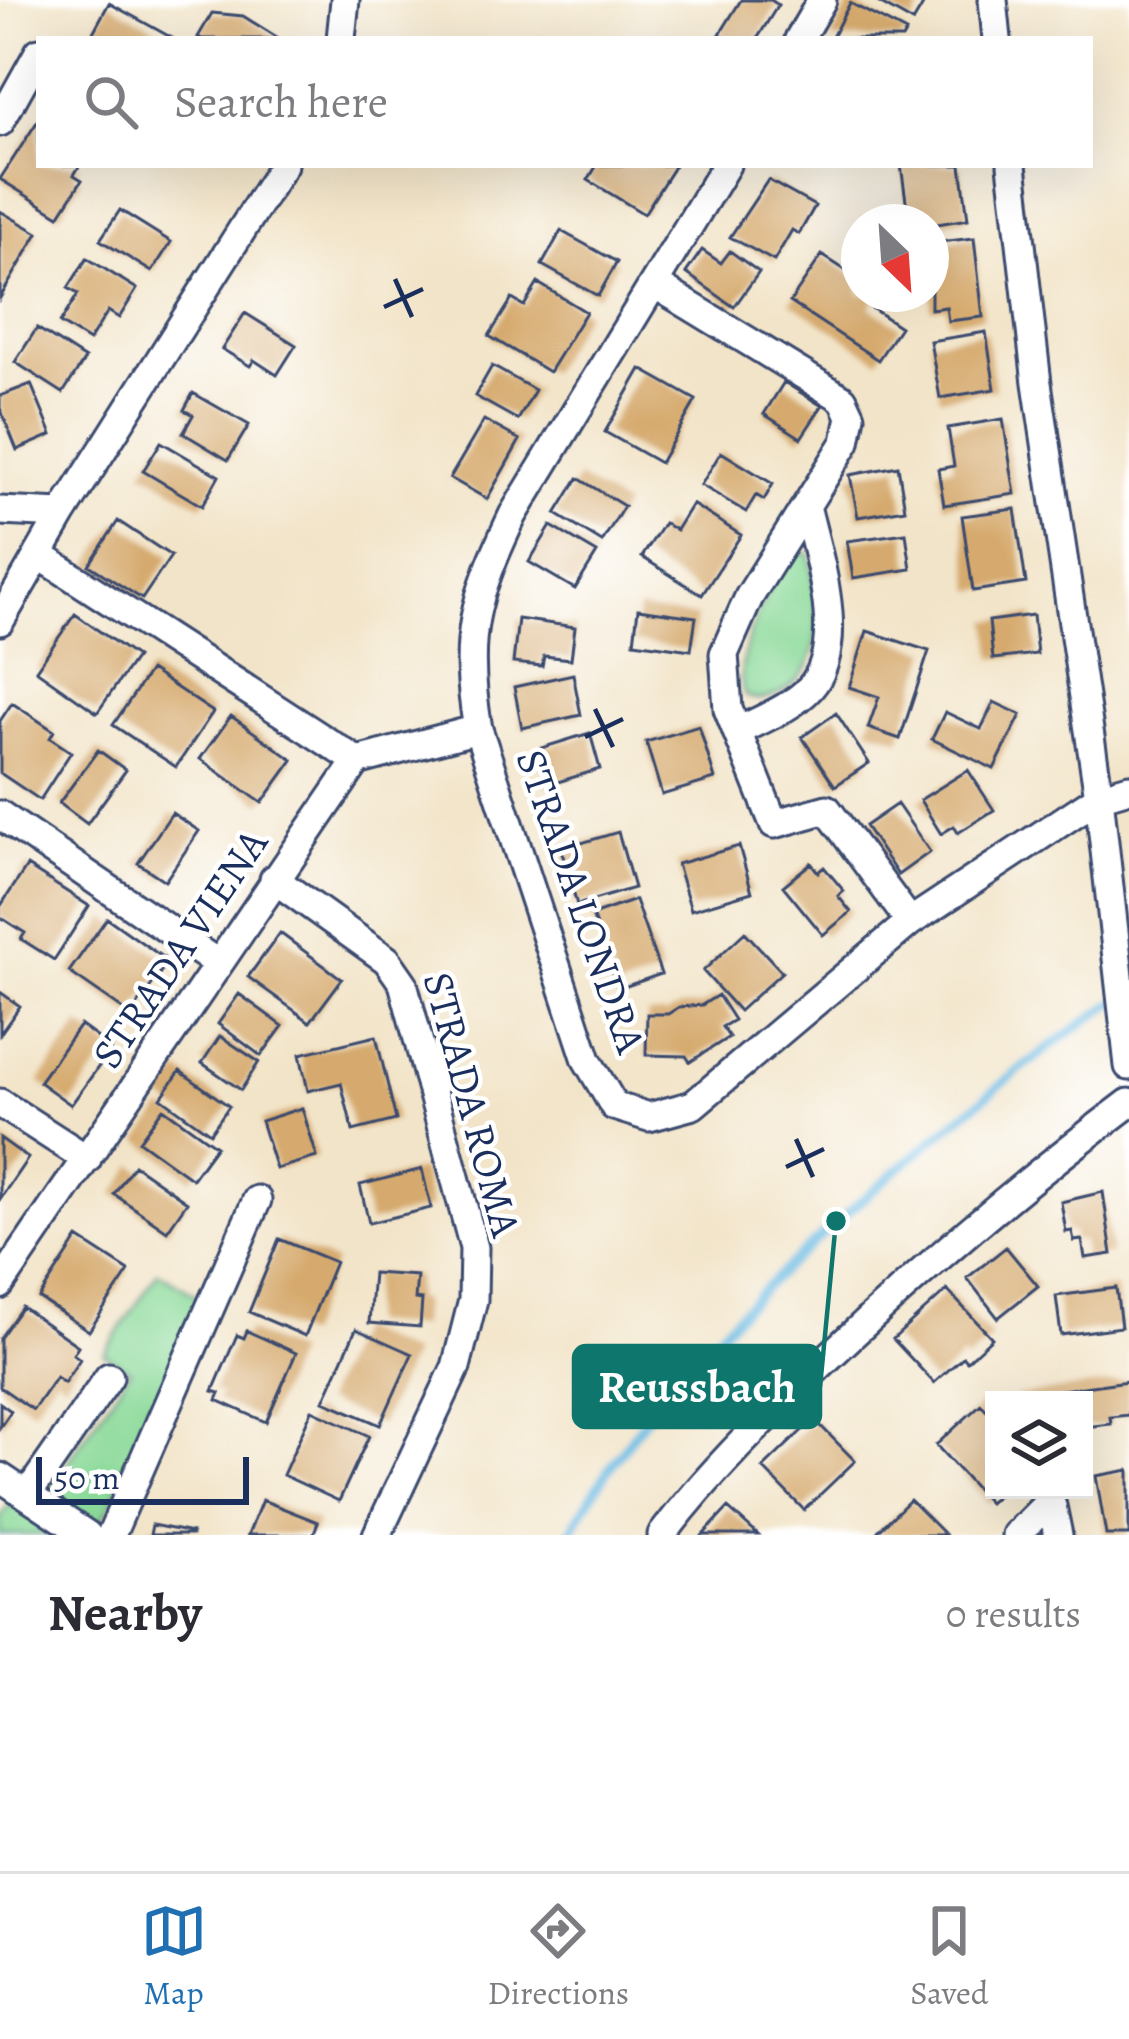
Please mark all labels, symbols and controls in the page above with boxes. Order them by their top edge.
search box [36,36,1093,168]
icon: search [78,69,144,135]
text: Search here [174,71,388,133]
north arrow [841,204,949,312]
street label: STRADA LONDRA [503,742,660,1061]
street label: STRADA VIENA [78,817,281,1079]
street label: STRADA ROMA [410,966,535,1243]
callout: Reussbach [574,1346,820,1427]
text: Reussbach [598,1356,796,1418]
map controls [985,1391,1093,1499]
button: layers [985,1391,1093,1499]
scale bar [36,1451,249,1504]
text: 50 m [54,1455,120,1500]
text: Nearby [48,1578,202,1648]
text: 0 results [946,1587,1081,1640]
tab: Map [141,1898,207,2015]
tab: Directions [488,1898,629,2015]
tab: Saved [910,1898,988,2015]

